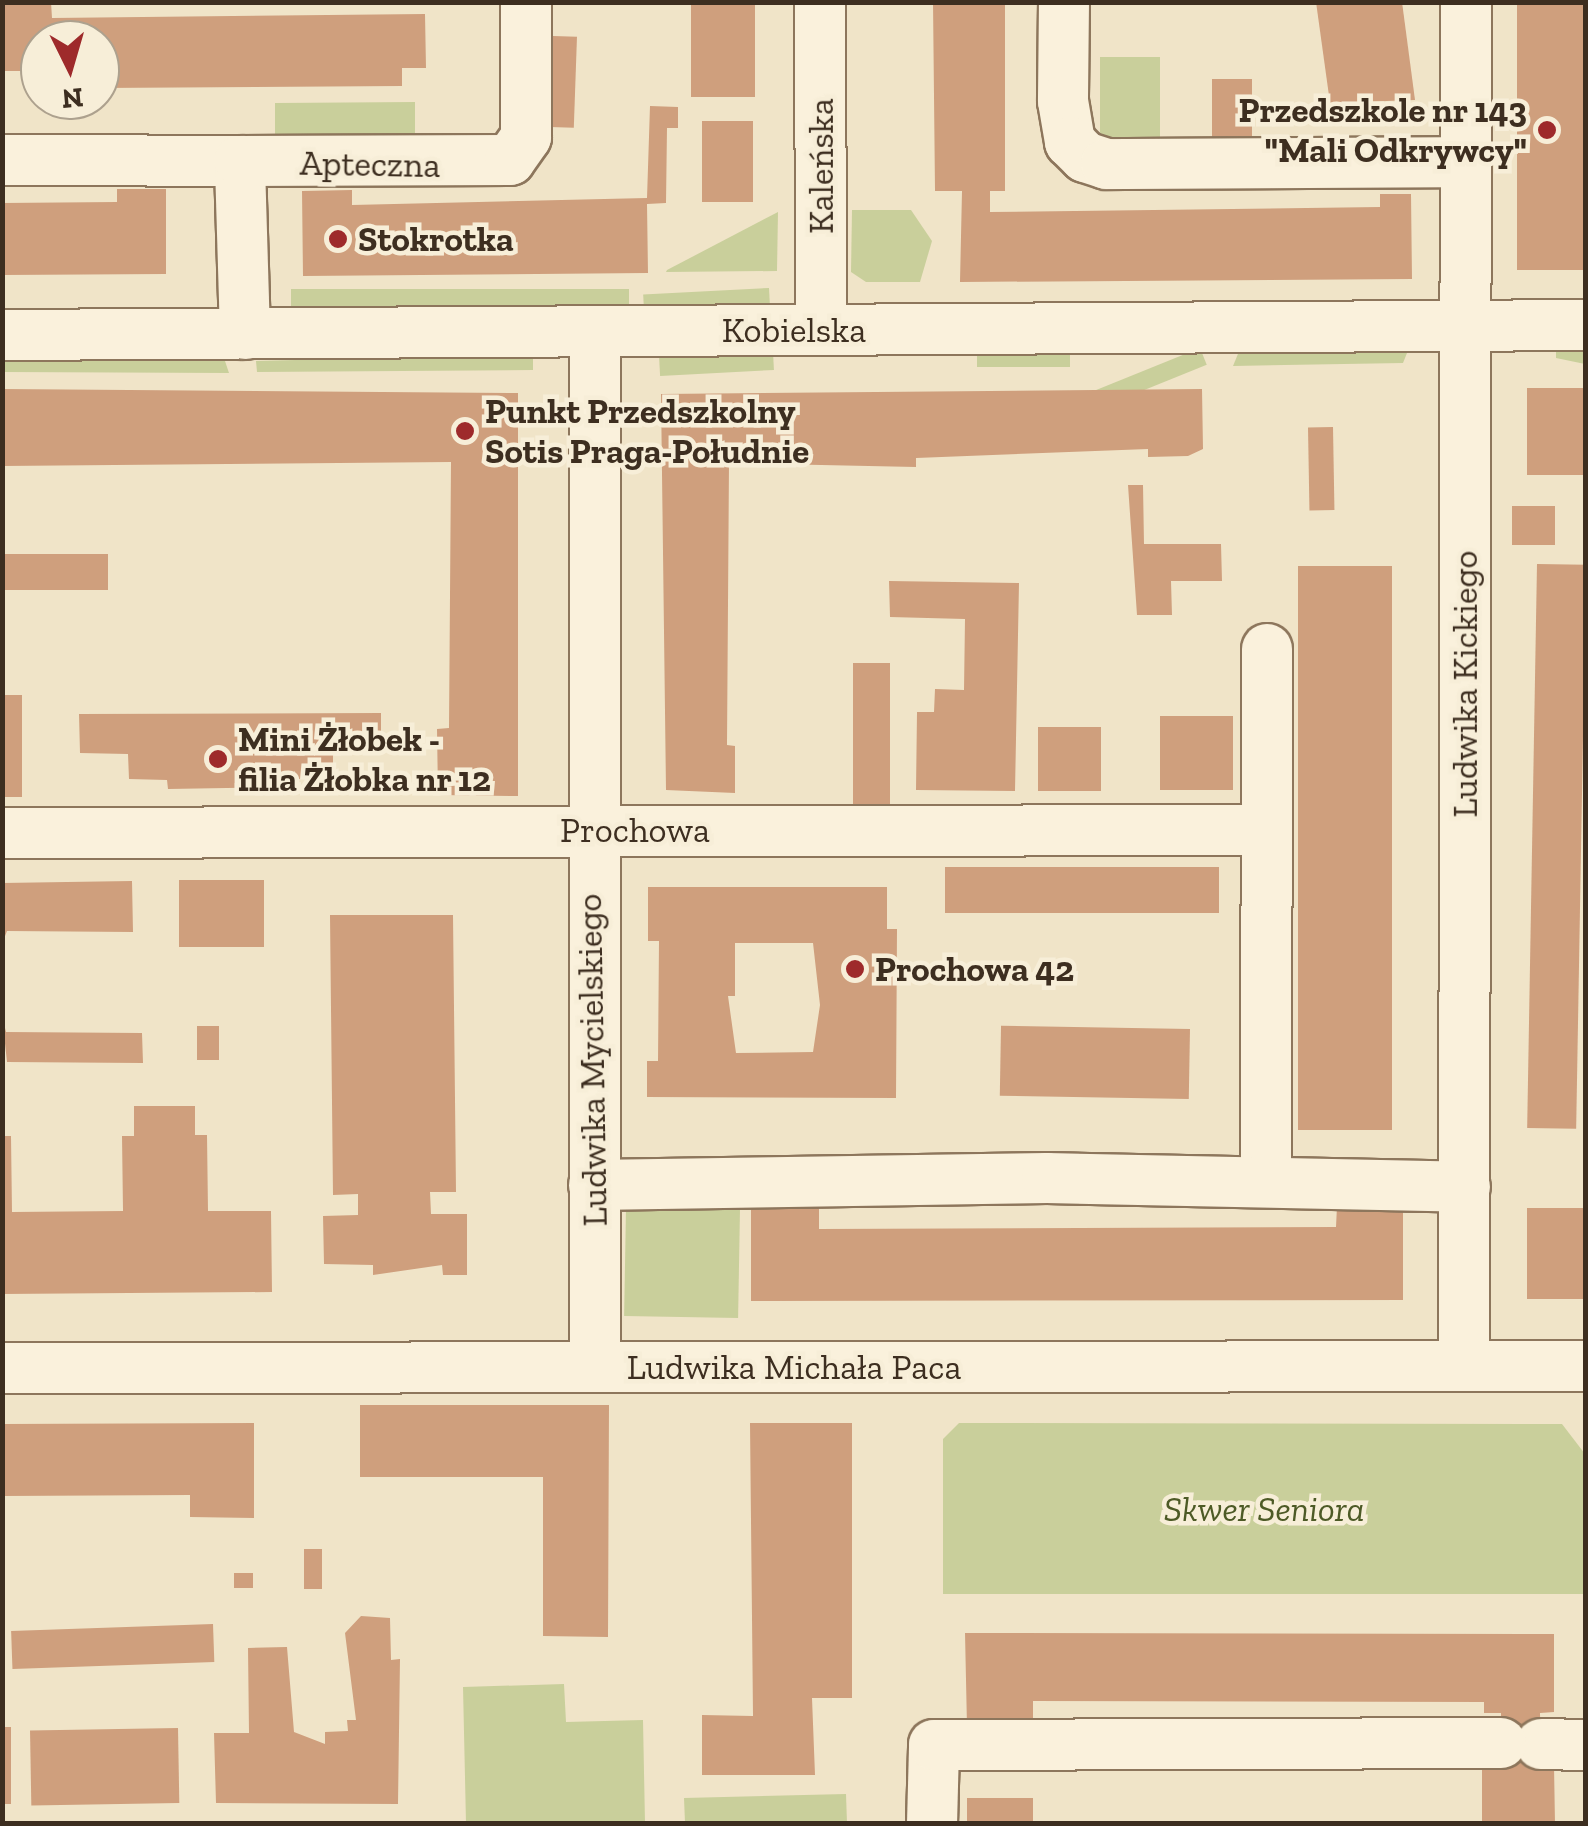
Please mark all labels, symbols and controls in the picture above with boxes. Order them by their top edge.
north arrow [20,20,120,120]
text: N [60,81,85,116]
place label: Przedszkole nr 143 "Mali Odkrywcy" [1238,89,1527,171]
street label: Kaleńska [800,98,842,234]
marker: Przedszkole nr 143 "Mali Odkrywcy" [1536,119,1558,141]
street label: Apteczna [299,142,441,186]
place label: Stokrotka [358,218,514,260]
marker: Stokrotka [327,228,349,250]
street label: Kobielska [722,309,866,351]
place label: Punkt Przedszkolny Sotis Praga-Południe [485,390,809,472]
marker: Punkt Przedszkolny Sotis Praga-Południe [454,420,476,442]
street label: Ludwika Kickiego [1444,550,1486,818]
place label: Mini Żłobek - filia Żłobka nr 12 [238,718,491,800]
marker: Mini Żłobek - filia Żłobka nr 12 [207,748,229,770]
street label: Prochowa [560,809,710,851]
street label: Ludwika Mycielskiego [568,893,616,1227]
place label: Prochowa 42 [875,948,1074,990]
marker: Prochowa 42 [844,958,866,980]
street label: Ludwika Michała Paca [627,1346,961,1388]
park label: Skwer Seniora [1163,1488,1365,1530]

